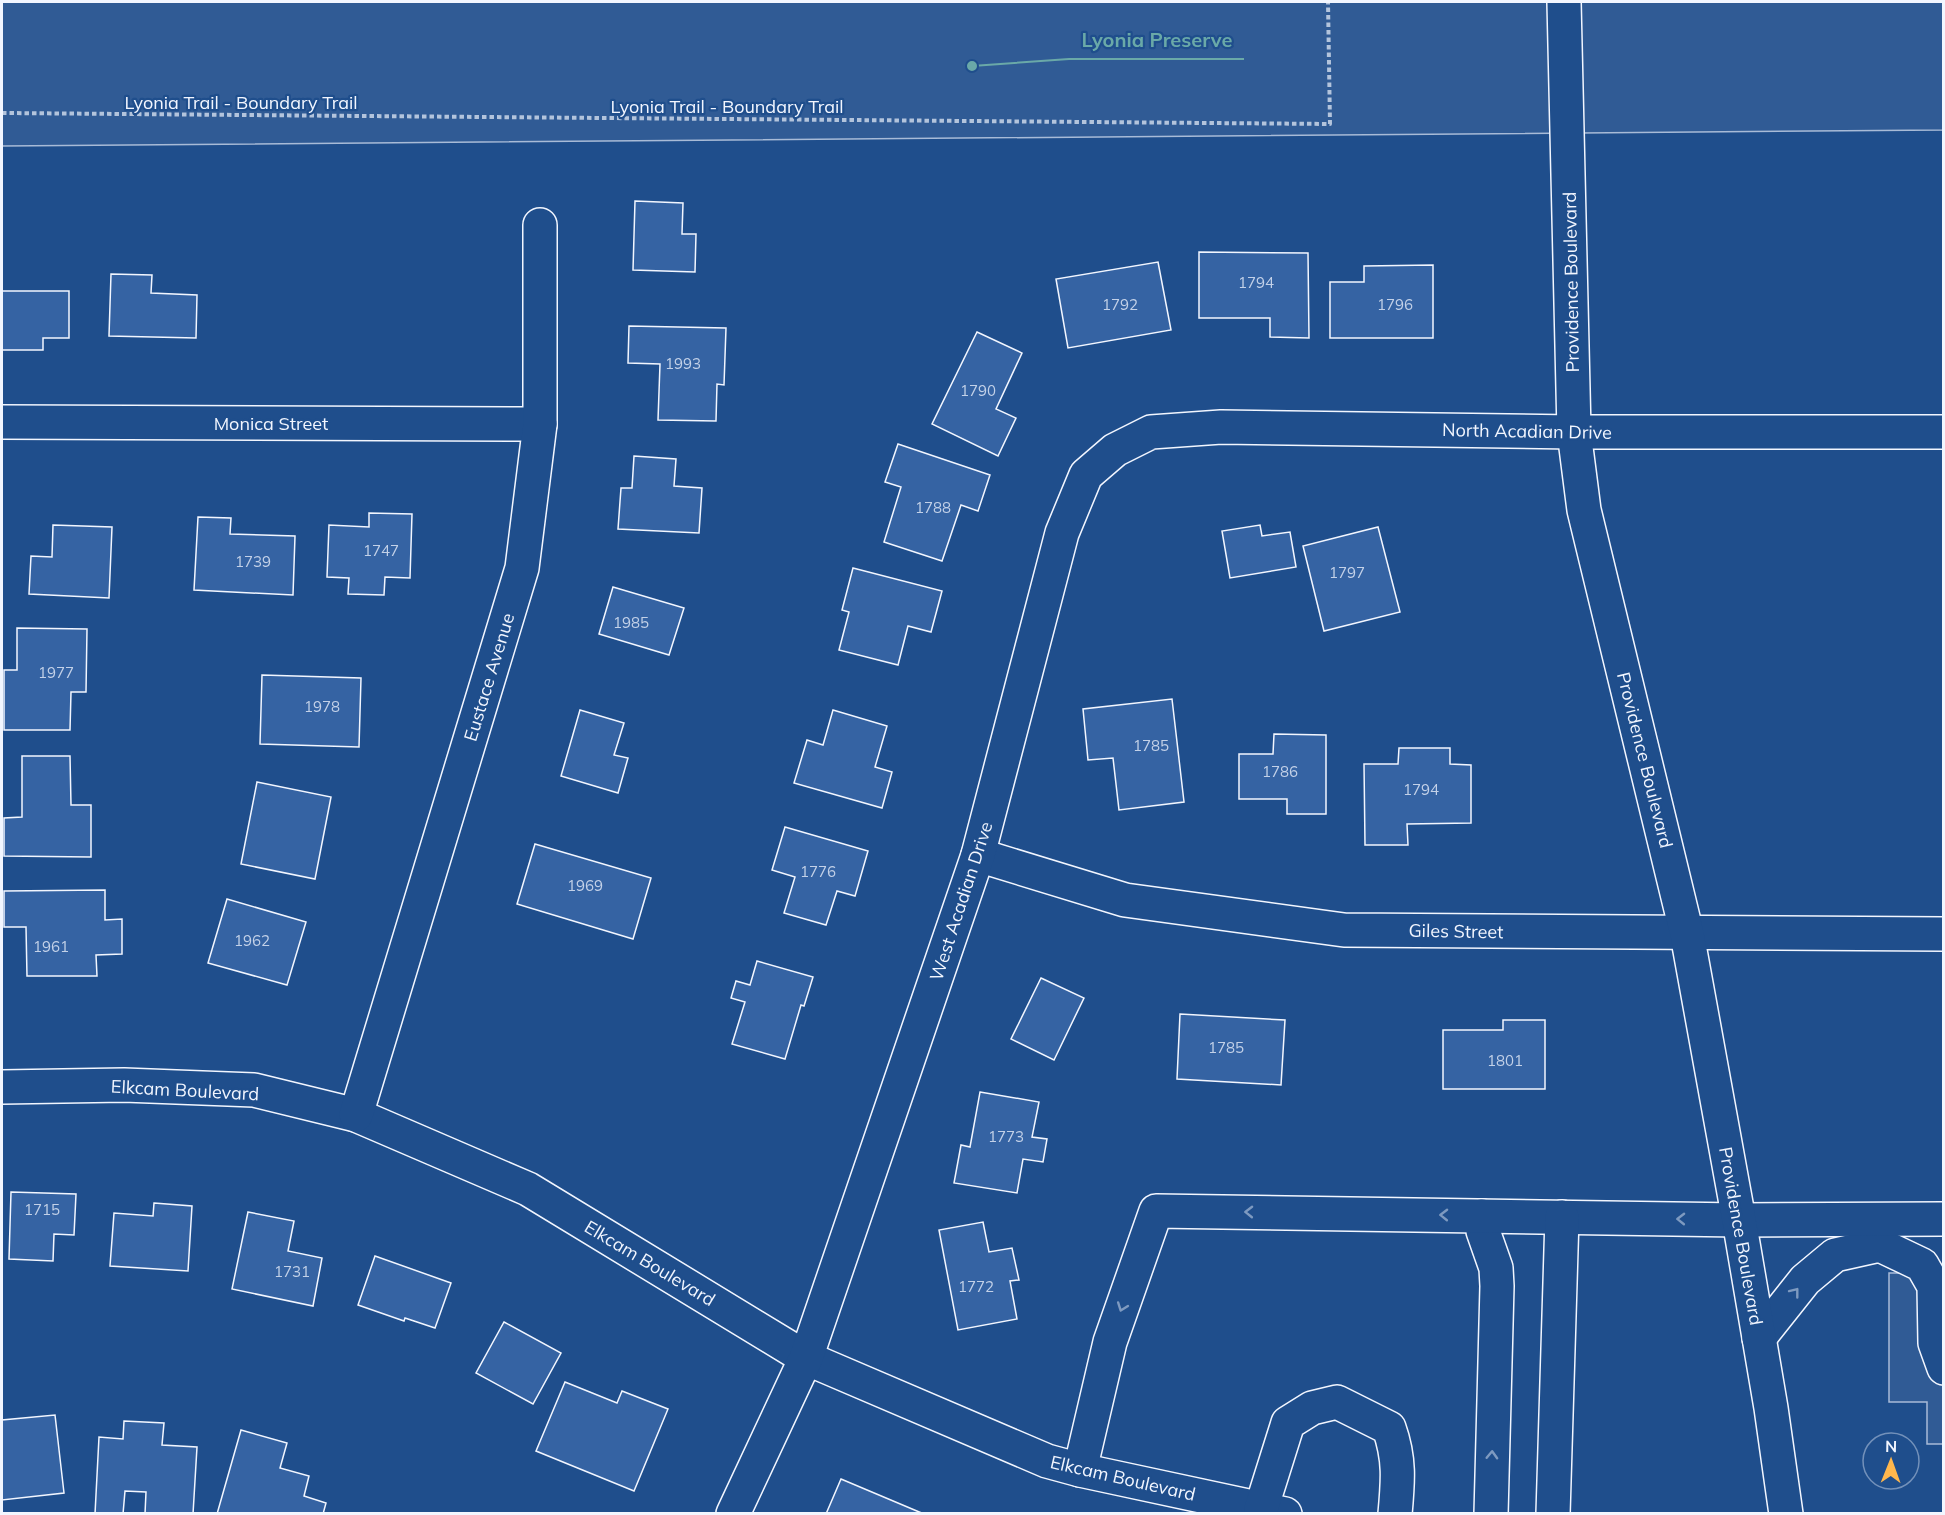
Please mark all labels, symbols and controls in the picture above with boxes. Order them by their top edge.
callout: Lyonia Preserve [1069,21,1244,59]
text: Lyonia Preserve [1082,27,1232,52]
street label: Lyonia Trail - Boundary Trail [124,91,358,114]
street label: Lyonia Trail - Boundary Trail [610,95,844,118]
street label: Providence Boulevard [1558,192,1584,372]
house number: 1794 [1238,273,1274,292]
house number: 1792 [1102,295,1138,314]
house number: 1796 [1377,295,1413,314]
house number: 1993 [665,354,701,373]
house number: 1790 [960,381,996,400]
street label: Monica Street [214,412,328,435]
street label: North Acadian Drive [1442,418,1612,444]
house number: 1788 [915,498,951,517]
house number: 1747 [363,541,399,560]
house number: 1739 [235,552,271,571]
house number: 1797 [1329,563,1365,582]
street label: Eustace Avenue [459,610,519,744]
house number: 1985 [613,613,649,632]
house number: 1977 [38,663,74,682]
street label: Providence Boulevard [1612,670,1678,850]
house number: 1978 [304,697,340,716]
house number: 1785 [1133,736,1169,755]
house number: 1786 [1262,762,1298,781]
house number: 1794 [1403,780,1439,799]
street label: West Acadian Drive [924,819,998,983]
house number: 1776 [800,862,836,881]
house number: 1969 [567,876,603,895]
street label: Giles Street [1408,919,1504,943]
house number: 1962 [234,931,270,950]
house number: 1961 [33,937,69,956]
house number: 1785 [1208,1038,1244,1057]
house number: 1801 [1487,1051,1523,1070]
street label: Elkcam Boulevard [110,1075,260,1105]
house number: 1773 [988,1127,1024,1146]
street label: Providence Boulevard [1714,1145,1768,1327]
house number: 1715 [24,1200,60,1219]
one-way arrow [1244,1206,1253,1218]
one-way arrow [1439,1209,1448,1221]
one-way arrow [1676,1213,1685,1225]
street label: Elkcam Boulevard [581,1215,719,1311]
house number: 1731 [274,1262,310,1281]
house number: 1772 [958,1277,994,1296]
one-way arrow [1788,1288,1799,1299]
one-way arrow [1116,1301,1129,1312]
north arrow [1861,1431,1921,1491]
text: N [1885,1436,1897,1456]
street label: Elkcam Boulevard [1048,1450,1198,1506]
one-way arrow [1486,1451,1499,1460]

